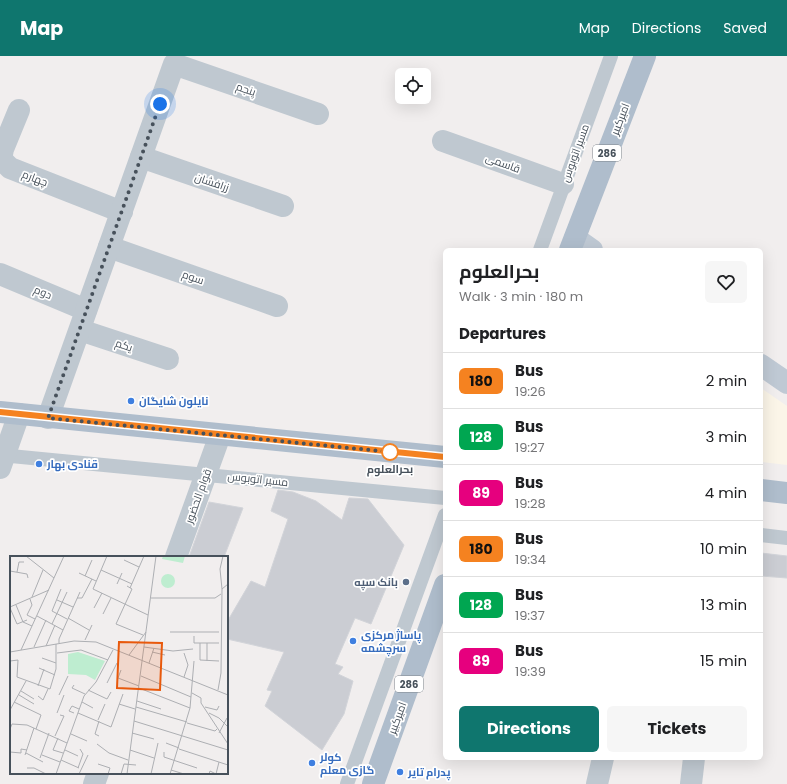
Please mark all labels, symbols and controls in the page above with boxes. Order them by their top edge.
text: Map [20,15,63,42]
text: Map [579,18,610,38]
text: Directions [632,18,701,38]
text: Saved [723,18,767,38]
map controls [395,68,431,104]
button: locate [395,68,431,104]
street label: پنجم [234,78,258,100]
your location [150,94,170,114]
street label: امیرکبیر [606,101,633,138]
street label: مسیر اتوبوس [557,122,593,184]
road number: 286 [593,145,621,161]
street label: قاسمی [483,149,523,177]
street label: چهارم [20,166,50,190]
street label: زرافشان [193,169,231,195]
text: بحرالعلوم [459,258,539,285]
button: heart [705,261,747,303]
street label: سوم [180,266,206,288]
street label: دوم [31,281,55,303]
text: Walk · 3 min · 180 m [459,287,583,306]
text: Departures [459,323,546,344]
street label: یکم [113,335,135,355]
text: Bus [515,360,543,381]
text: 2 min [706,370,747,391]
text: 180 [469,371,493,391]
text: 19:26 [515,382,546,401]
place label: نايلون شايگان [139,393,208,409]
marker: نايلون شايگان [126,396,136,406]
text: Bus [515,416,543,437]
text: 3 min [705,426,747,447]
text: 128 [470,427,492,447]
text: 19:27 [515,438,545,457]
marker: بحرالعلوم [381,443,399,461]
place label: قنادی بهار [46,456,98,472]
marker: قنادی بهار [34,459,44,469]
place label: بحرالعلوم [367,461,413,477]
street label: قوام الحضور [180,466,215,526]
street label: مسیر اتوبوس [227,468,289,490]
text: Bus [515,472,543,493]
text: 4 min [705,482,747,503]
text: 89 [472,483,490,503]
text: 19:28 [515,494,546,513]
text: Bus [515,528,543,549]
text: 10 min [700,538,747,559]
text: 180 [469,539,493,559]
text: 19:34 [515,550,546,569]
inset map [10,556,228,774]
place label: بانک سپه [354,574,398,591]
marker: بانک سپه [401,577,411,587]
text: Bus [515,584,543,605]
text: 13 min [701,594,747,615]
text: 128 [470,595,492,615]
text: 19:37 [515,606,545,625]
place label: پاساژ مرکزی سرچشمه [361,627,421,657]
marker: پاساژ مرکزی سرچشمه [348,636,358,646]
text: Bus [515,640,543,661]
text: 15 min [700,650,747,671]
text: 89 [472,651,490,671]
text: 19:39 [515,662,546,681]
road number: 286 [395,676,423,692]
street label: امیرکبیر [383,700,410,737]
button: Directions [459,706,599,752]
button: Tickets [607,706,747,752]
place label: کولر گازی معلم [319,749,374,778]
marker: کولر گازی معلم [307,758,317,768]
place label: پدرام تایر [407,764,450,781]
marker: پدرام تایر [395,767,405,777]

